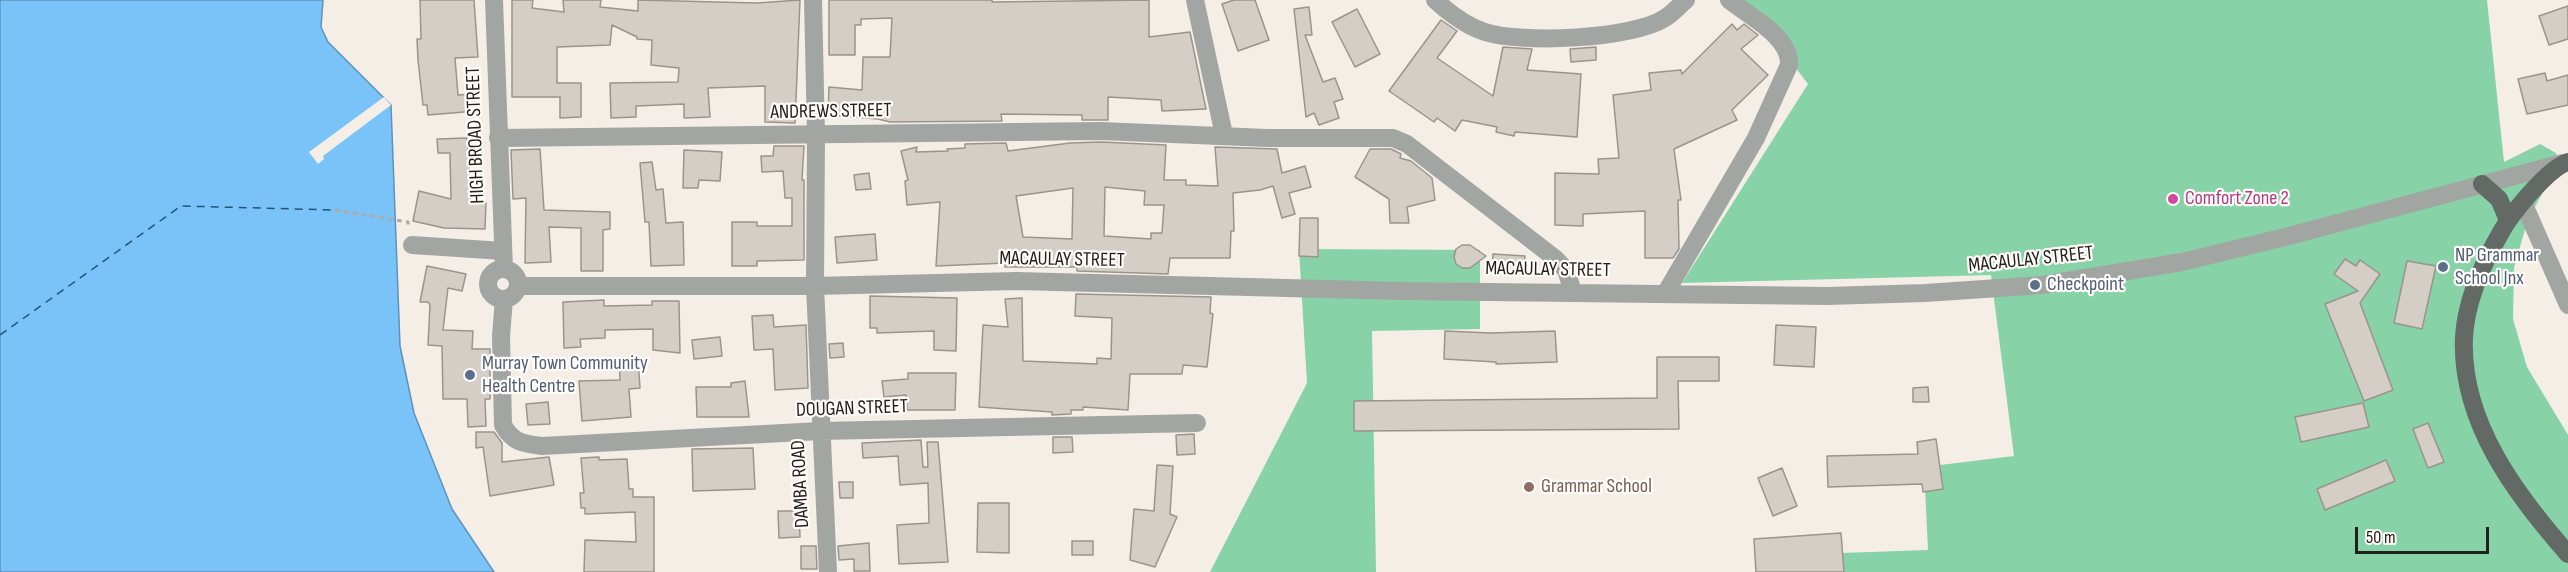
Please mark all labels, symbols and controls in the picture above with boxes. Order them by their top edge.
street label: HIGH BROAD STREET [462,66,490,204]
street label: ANDREWS STREET [770,99,892,125]
place label: Comfort Zone 2 [2185,187,2289,211]
marker: Comfort Zone 2 [2166,192,2180,206]
street label: MACAULAY STREET [1967,242,2095,278]
place label: NP Grammar School Jnx [2455,244,2539,291]
street label: MACAULAY STREET [999,247,1125,273]
street label: MACAULAY STREET [1485,257,1611,283]
marker: NP Grammar School Jnx [2436,260,2450,274]
place label: Checkpoint [2047,273,2124,297]
marker: Checkpoint [2028,278,2042,292]
place label: Murray Town Community Health Centre [482,352,648,399]
marker: Murray Town Community Health Centre [463,368,477,382]
street label: DOUGAN STREET [796,395,908,423]
street label: DAMBA ROAD [787,439,815,529]
place label: Grammar School [1541,475,1652,499]
marker: Grammar School [1522,480,1536,494]
scale bar [2358,515,2492,553]
text: 50 m [2366,527,2396,548]

